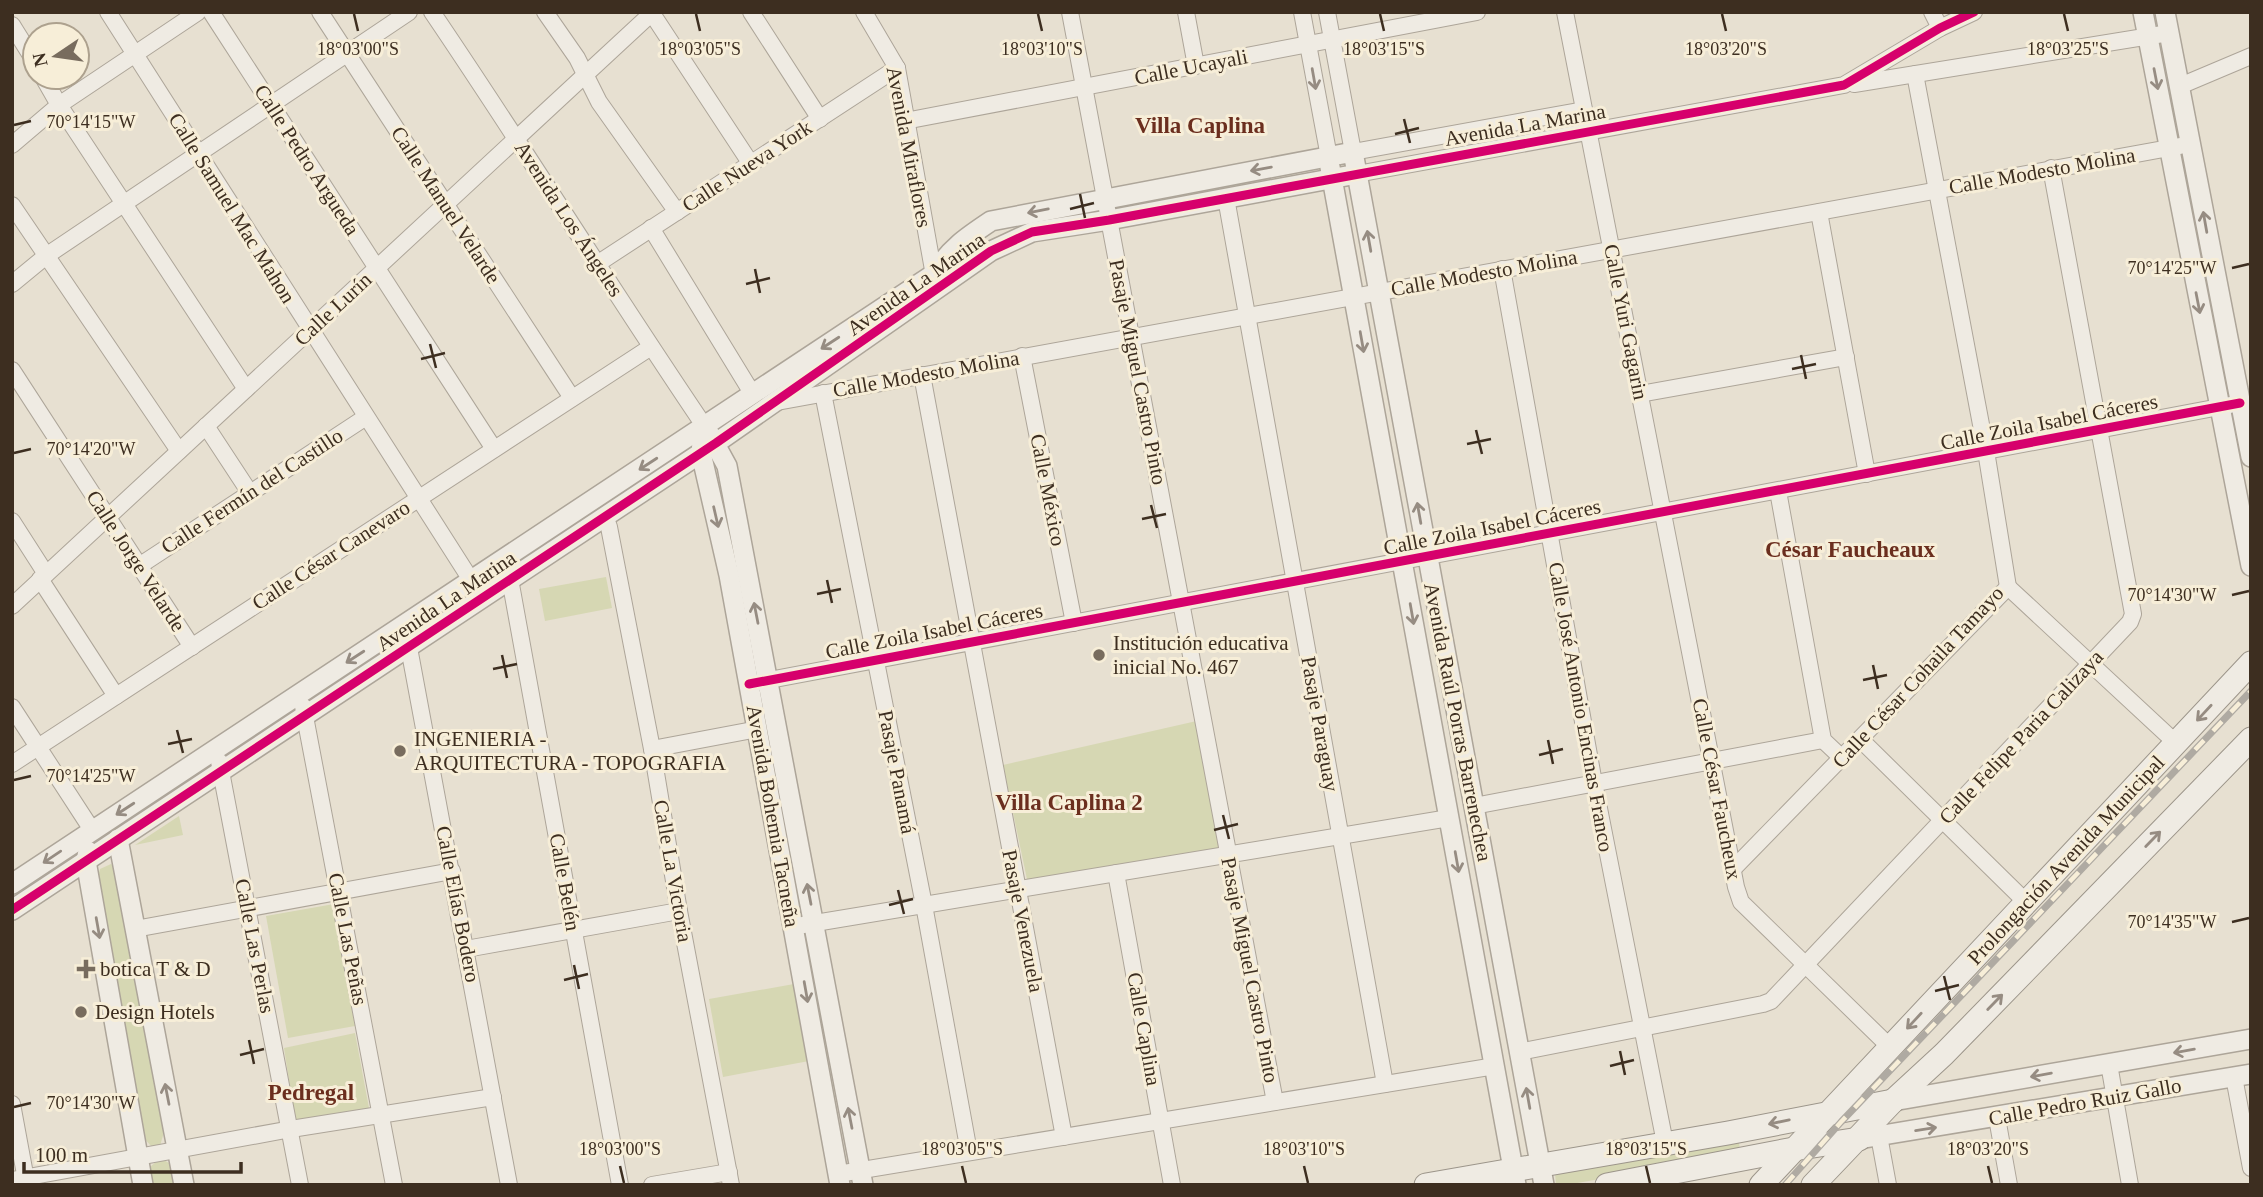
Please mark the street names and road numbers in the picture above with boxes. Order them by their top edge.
street label: Calle Ucayali [1132,44,1250,90]
street label: Avenida Miraflores [882,64,936,230]
street label: Calle Pedro Argueda [249,80,365,240]
street label: Avenida La Marina [1443,99,1608,151]
street label: Calle Samuel Mac Mahon [164,108,301,308]
street label: Calle Nueva York [678,115,817,217]
street label: Calle Manuel Velarde [386,122,506,288]
street label: Avenida Los Ángeles [510,137,628,301]
street label: Calle Modesto Molina [1947,143,2138,199]
street label: Avenida La Marina [842,227,990,341]
street label: Calle Yuri Gagarin [1599,242,1653,402]
street label: Calle Modesto Molina [1389,245,1580,301]
street label: Pasaje Miguel Castro Pinto [1104,257,1172,487]
street label: Calle Lurín [290,267,377,351]
street label: Calle Modesto Molina [831,346,1022,402]
street label: Calle Zoila Isabel Cáceres [1938,389,2160,455]
street label: Calle Fermín del Castillo [157,423,347,559]
street label: Calle México [1025,432,1071,548]
street label: Calle Jorge Velarde [81,486,191,636]
street label: Calle Zoila Isabel Cáceres [1381,494,1603,560]
street label: Calle César Canevaro [248,495,414,615]
street label: Avenida La Marina [372,545,521,656]
street label: Calle José Antonio Encinas Franco [1544,560,1618,854]
street label: Avenida Raúl Porras Barrenechea [1419,581,1497,864]
street label: Calle César Cohaila Tamayo [1827,581,2009,773]
street label: Calle Zoila Isabel Cáceres [823,598,1045,664]
street label: Calle Felipe Paria Calizaya [1934,645,2108,829]
street label: Pasaje Paraguay [1296,654,1344,794]
street label: Calle César Faucheux [1688,696,1746,882]
street label: Avenida Bohemia Tacneña [742,703,804,930]
street label: Pasaje Panamá [873,708,921,836]
street label: Prolongación Avenida Municipal [1963,750,2169,970]
street label: Calle La Victoria [649,798,697,945]
street label: Calle Elías Bodero [431,824,485,984]
street label: Calle Belén [545,831,585,933]
street label: Pasaje Venezuela [997,848,1049,995]
street label: Pasaje Miguel Castro Pinto [1216,855,1284,1085]
street label: Calle Las Peñas [323,871,373,1007]
street label: Calle Las Perlas [230,877,280,1015]
street label: Calle Caplina [1122,970,1166,1088]
street label: Calle Pedro Ruiz Gallo [1987,1073,2183,1131]

